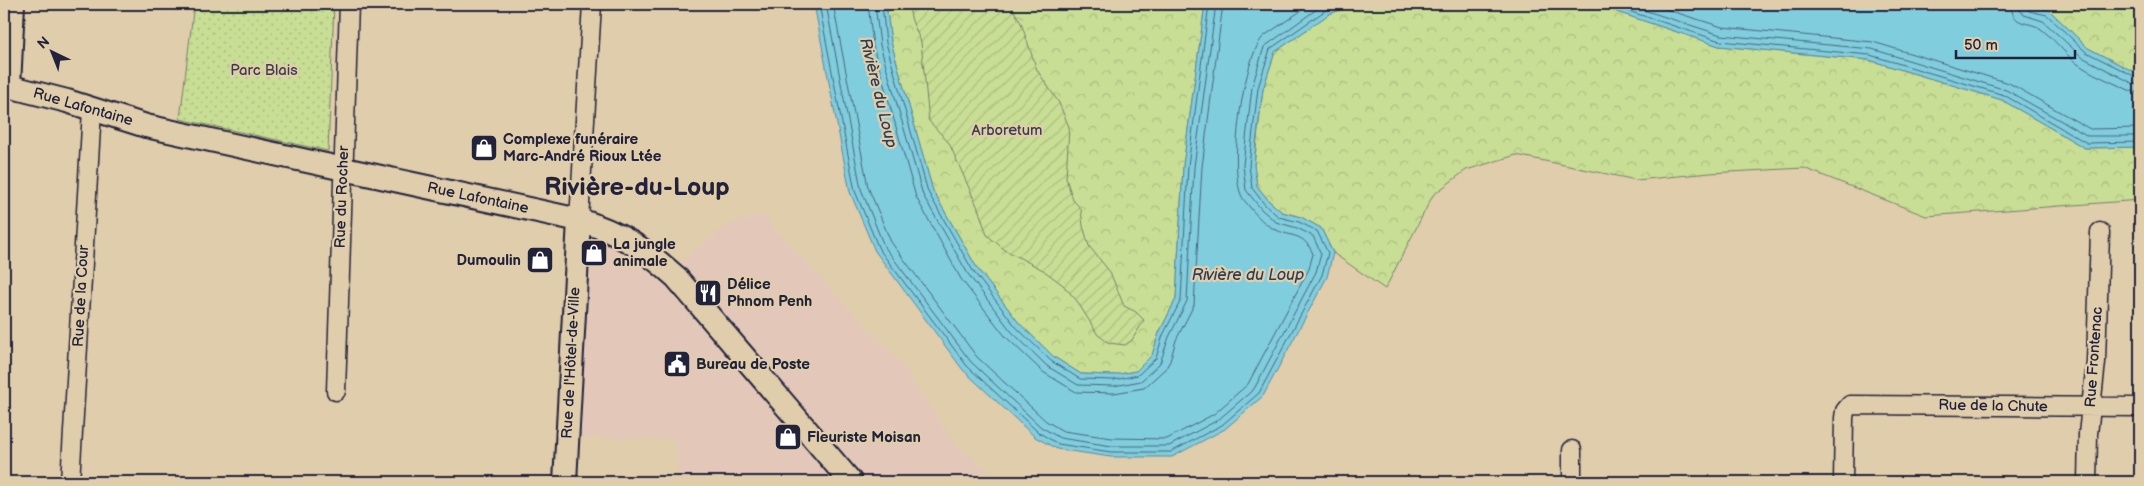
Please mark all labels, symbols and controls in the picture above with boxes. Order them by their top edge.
north arrow [28,28,78,78]
scale bar [1956,28,2075,60]
text: N [34,33,53,53]
water label: Rivière du Loup [855,36,901,150]
text: 50 m [1964,36,1998,55]
park label: Parc Blais [230,61,298,80]
street label: Rue Lafontaine [31,84,135,130]
park label: Arboretum [972,121,1042,140]
place label: Complexe funéraire Marc-André Rioux Ltée [503,130,662,166]
shop icon: Complexe funéraire Marc-André Rioux Ltée [469,133,499,163]
street label: Rue du Rocher [331,145,353,249]
district label: Rivière-du-Loup [544,172,730,203]
street label: Rue Lafontaine [426,178,531,218]
place label: La jungle animale [613,235,676,271]
shop icon: La jungle animale [579,238,609,268]
street label: Rue de la Cour [69,244,93,347]
shop icon: Dumoulin [525,245,555,275]
place label: Dumoulin [457,251,521,270]
water label: Rivière du Loup [1192,266,1304,285]
place label: Délice Phnom Penh [727,275,812,311]
restaurant icon: Délice Phnom Penh [693,278,723,308]
street label: Rue de l'Hôtel-de-Ville [558,287,584,439]
street label: Rue Frontenac [2081,306,2107,408]
public building icon: Bureau de Poste [662,349,692,379]
place label: Bureau de Poste [696,355,810,374]
street label: Rue de la Chute [1938,396,2048,416]
shop icon: Fleuriste Moisan [773,422,803,452]
place label: Fleuriste Moisan [807,428,921,447]

